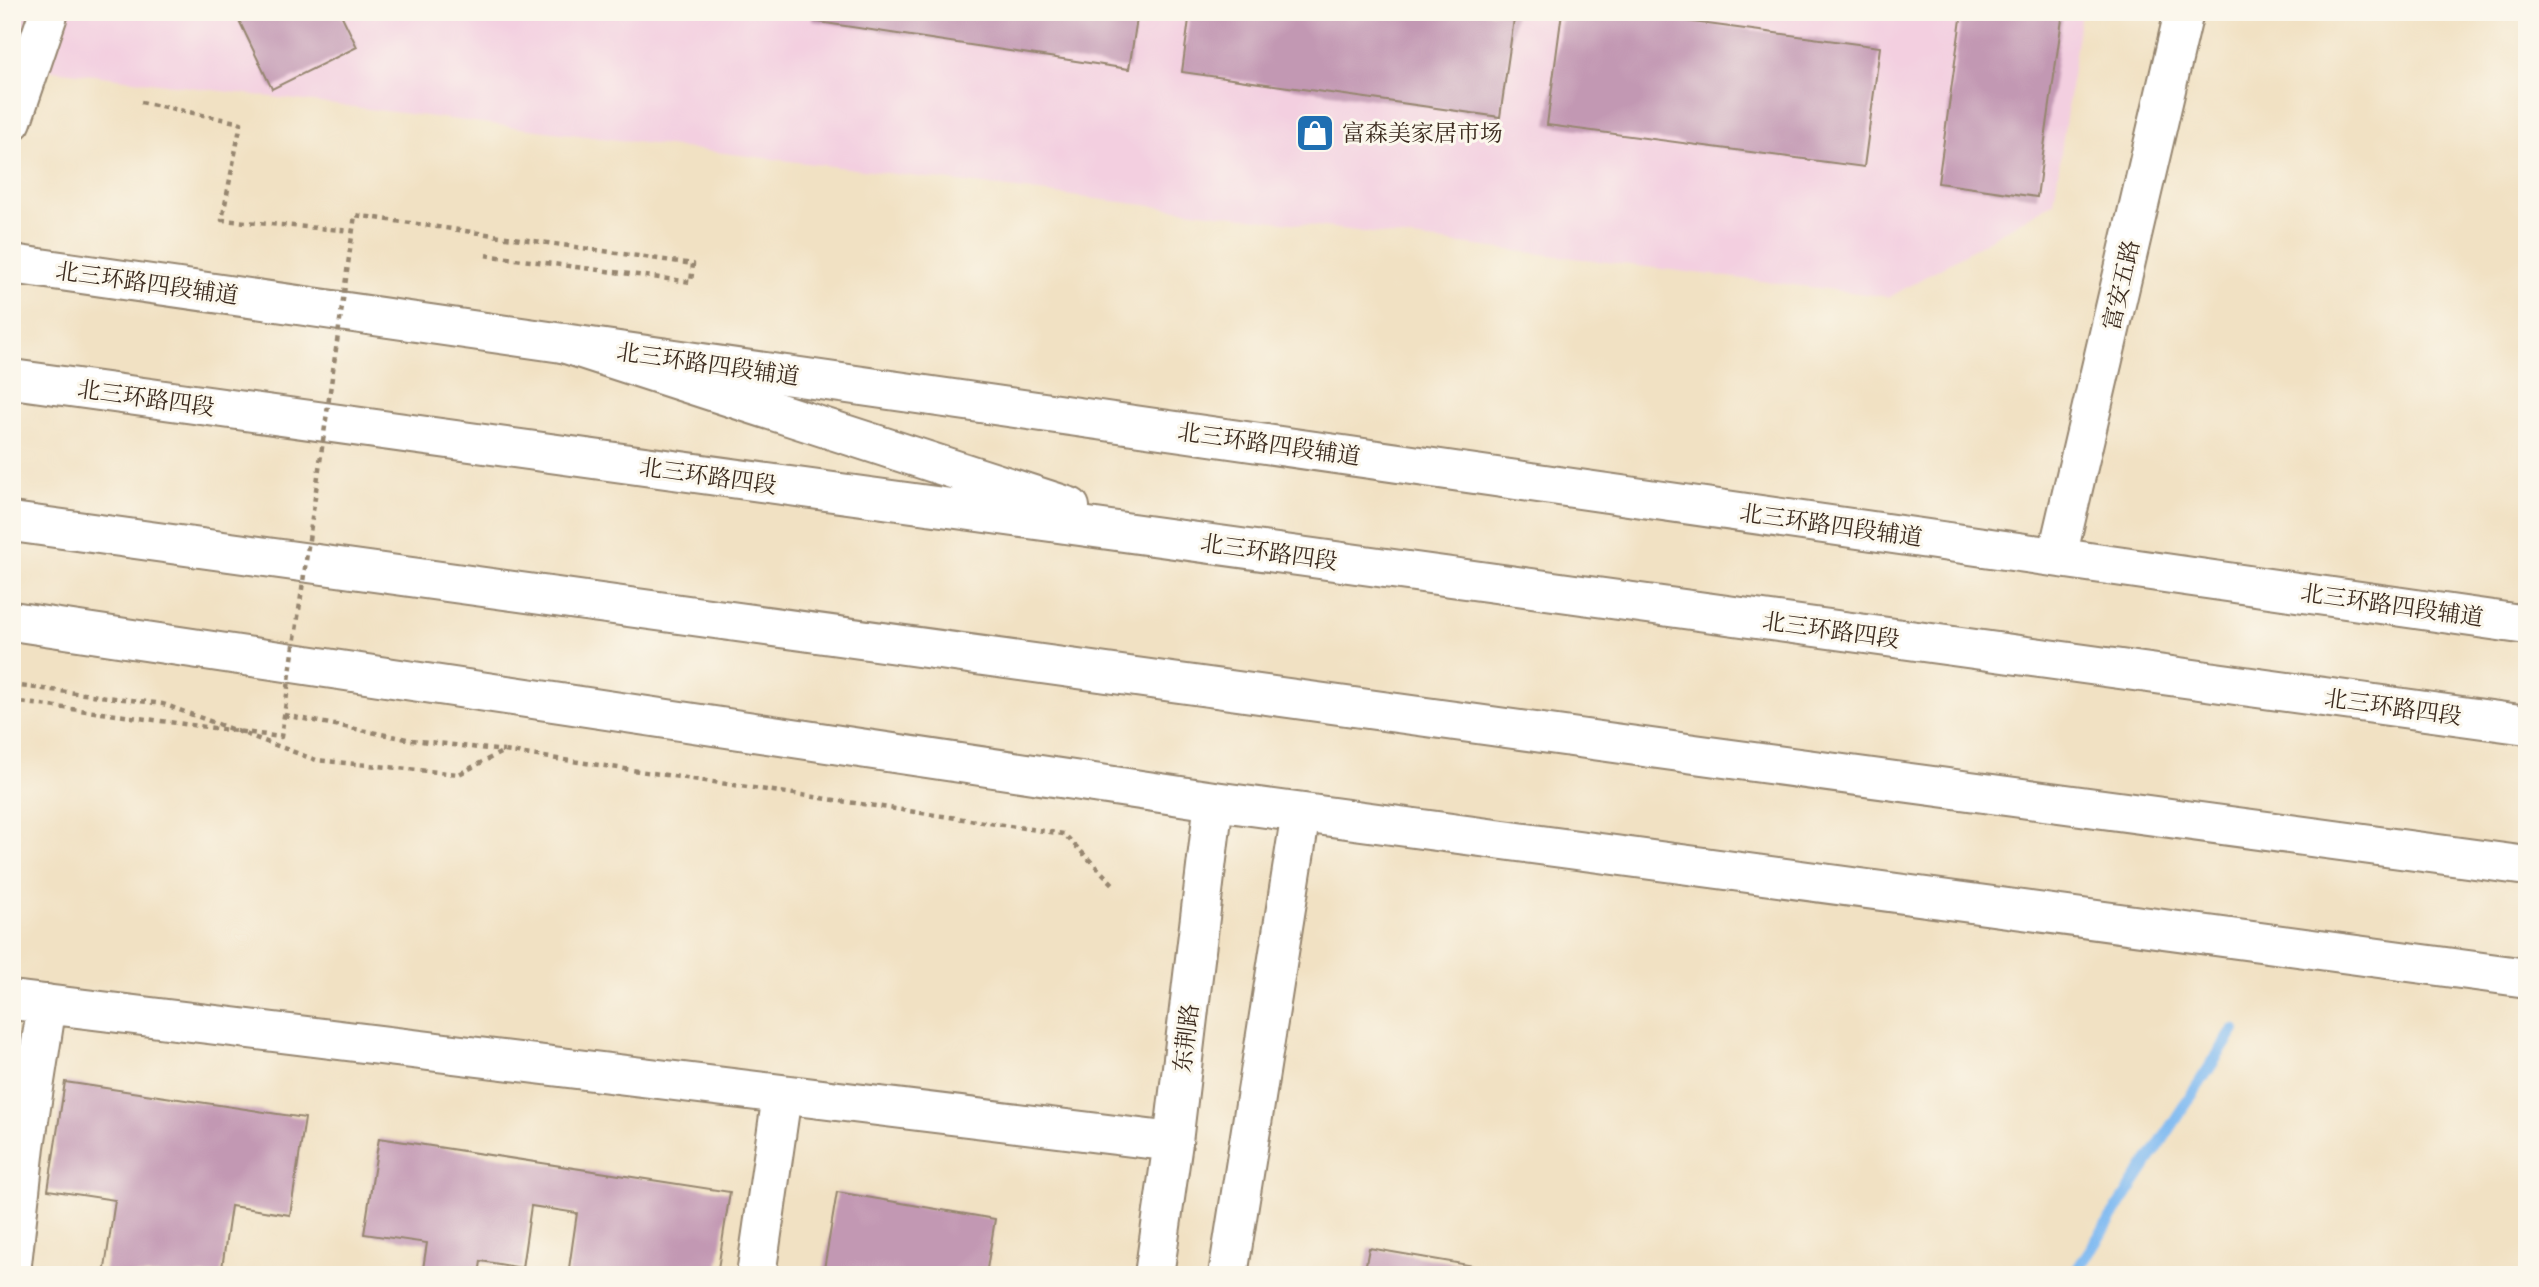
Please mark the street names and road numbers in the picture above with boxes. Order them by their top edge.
street label: 富安五路 [2098,237,2145,333]
street label: 北三环路四段辅道 [54,257,240,310]
street label: 北三环路四段辅道 [615,338,801,391]
street label: 北三环路四段 [76,376,216,421]
street label: 北三环路四段辅道 [1176,418,1362,471]
street label: 北三环路四段 [638,454,778,499]
street label: 北三环路四段辅道 [1738,499,1924,552]
street label: 北三环路四段 [1199,530,1339,575]
street label: 北三环路四段辅道 [2299,579,2485,632]
street label: 北三环路四段 [1761,608,1901,653]
street label: 北三环路四段 [2323,685,2463,730]
street label: 东荆路 [1169,1002,1204,1074]

